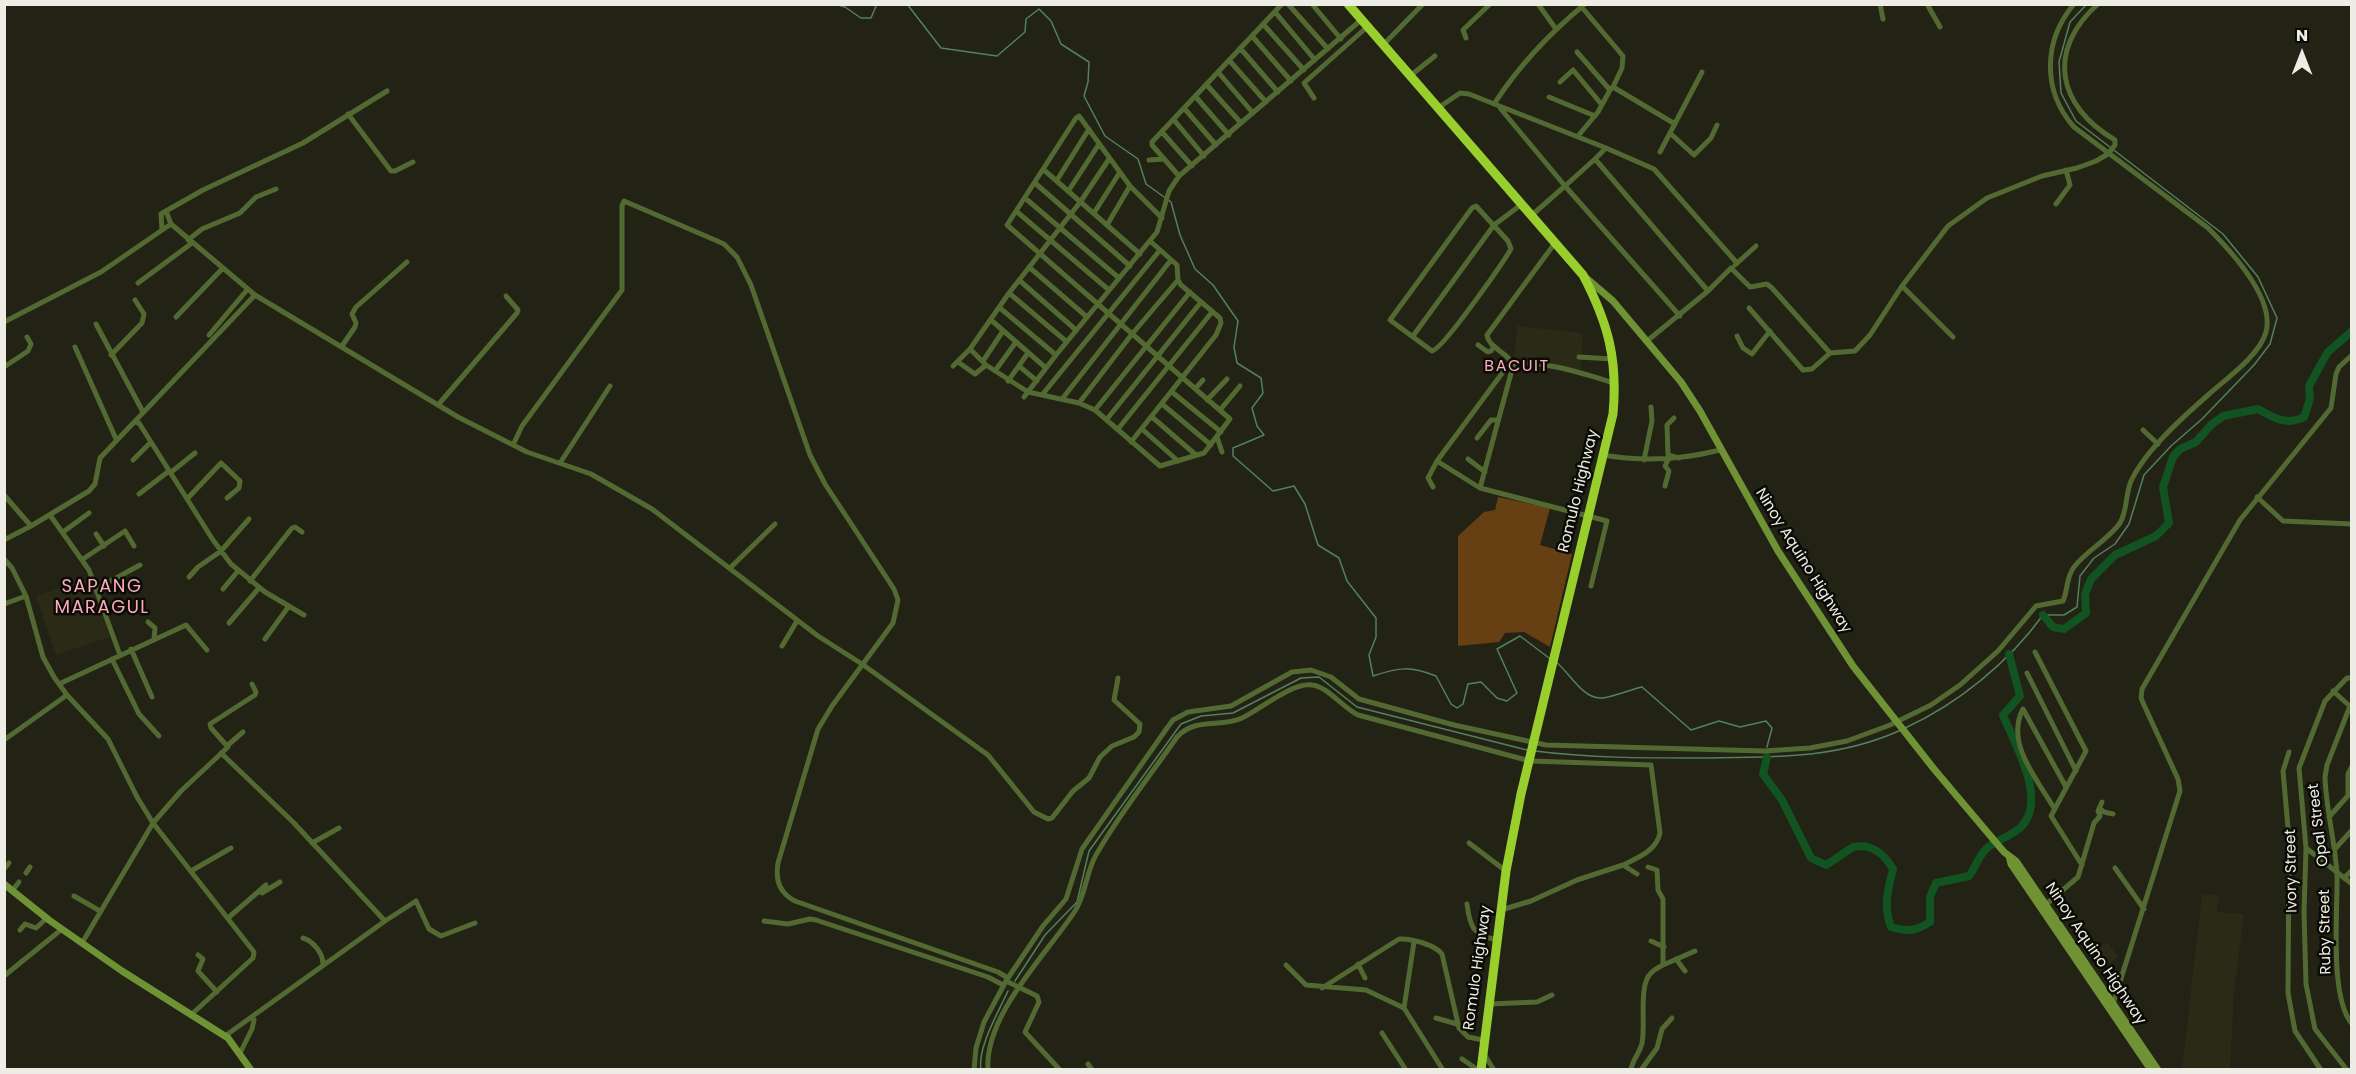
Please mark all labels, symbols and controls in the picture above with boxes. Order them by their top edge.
north arrow [2272,24,2332,84]
text: N [2296,24,2308,47]
district label: BACUIT [1484,357,1550,377]
street label: Romulo Highway [1555,428,1603,554]
street label: Ninoy Aquino Highway [1751,485,1855,637]
district label: SAPANG MARAGUL [54,576,150,618]
street label: Opal Street [2305,782,2333,868]
street label: Ivory Street [2282,829,2302,913]
street label: Ninoy Aquino Highway [2041,880,2149,1028]
street label: Ruby Street [2316,889,2336,975]
street label: Romulo Highway [1460,904,1496,1032]

